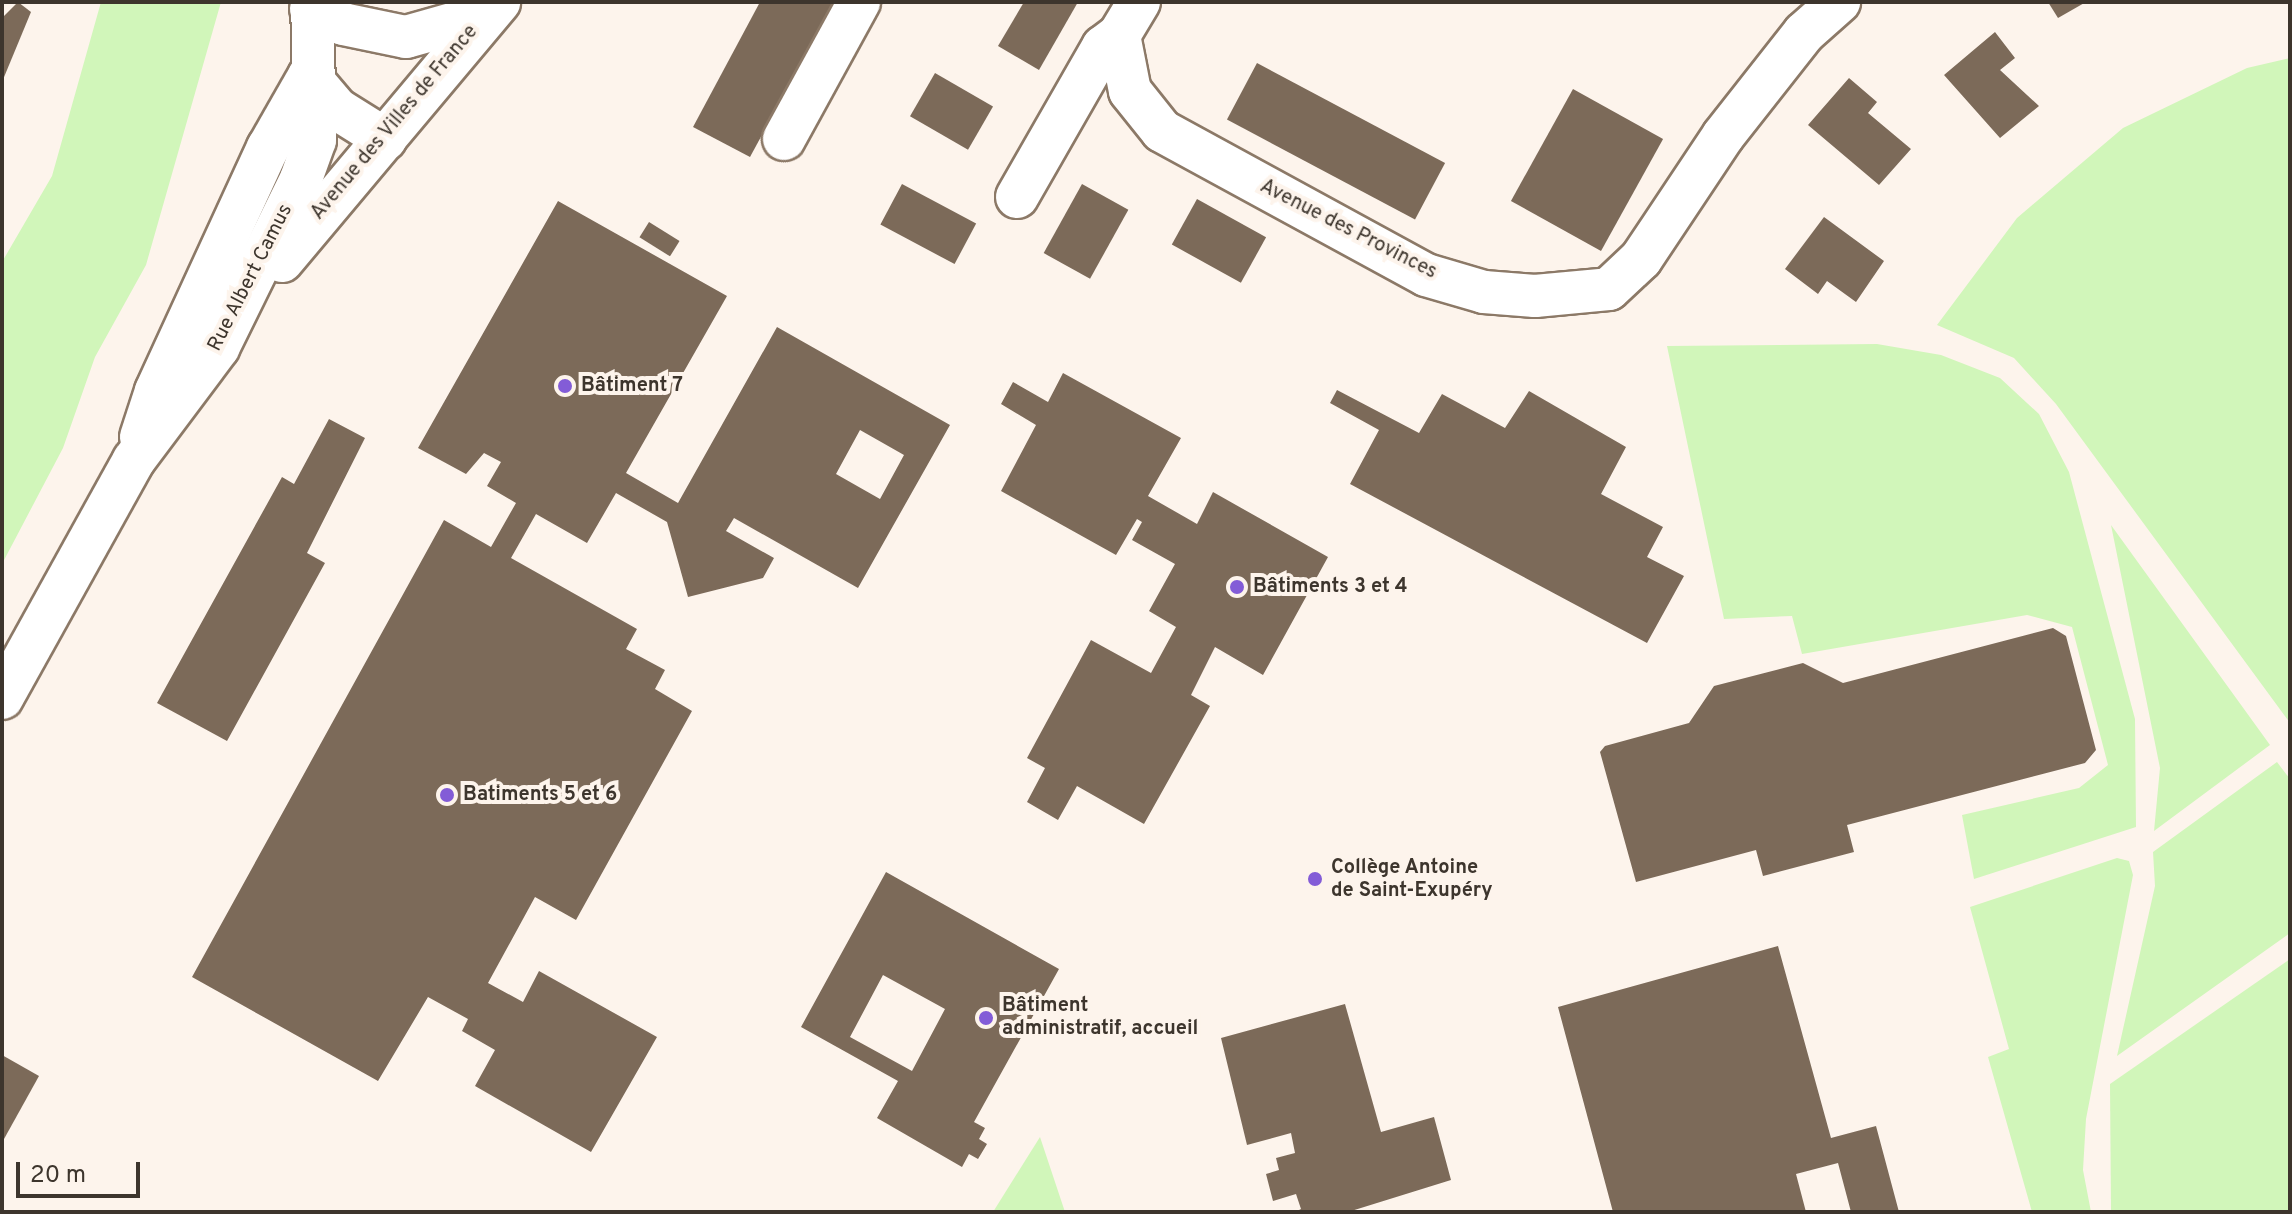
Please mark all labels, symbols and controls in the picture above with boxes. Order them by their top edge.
street label: Avenue des Villes de France [306,20,484,226]
street label: Avenue des Provinces [1256,175,1440,285]
street label: Rue Albert Camus [203,200,299,356]
place label: Bâtiment 7 [581,374,683,398]
marker: Bâtiment 7 [556,377,574,395]
place label: Bâtiments 3 et 4 [1253,575,1408,599]
marker: Bâtiments 3 et 4 [1228,578,1246,596]
place label: Batiments 5 et 6 [463,783,617,807]
marker: Batiments 5 et 6 [438,786,456,804]
place label: Collège Antoine de Saint-Exupéry [1331,856,1493,903]
marker: Collège Antoine de Saint-Exupéry [1306,870,1324,888]
place label: Bâtiment administratif, accueil [1002,994,1198,1041]
marker: Bâtiment administratif, accueil [977,1009,995,1027]
scale bar [20,1146,144,1196]
text: 20 m [30,1161,86,1191]

